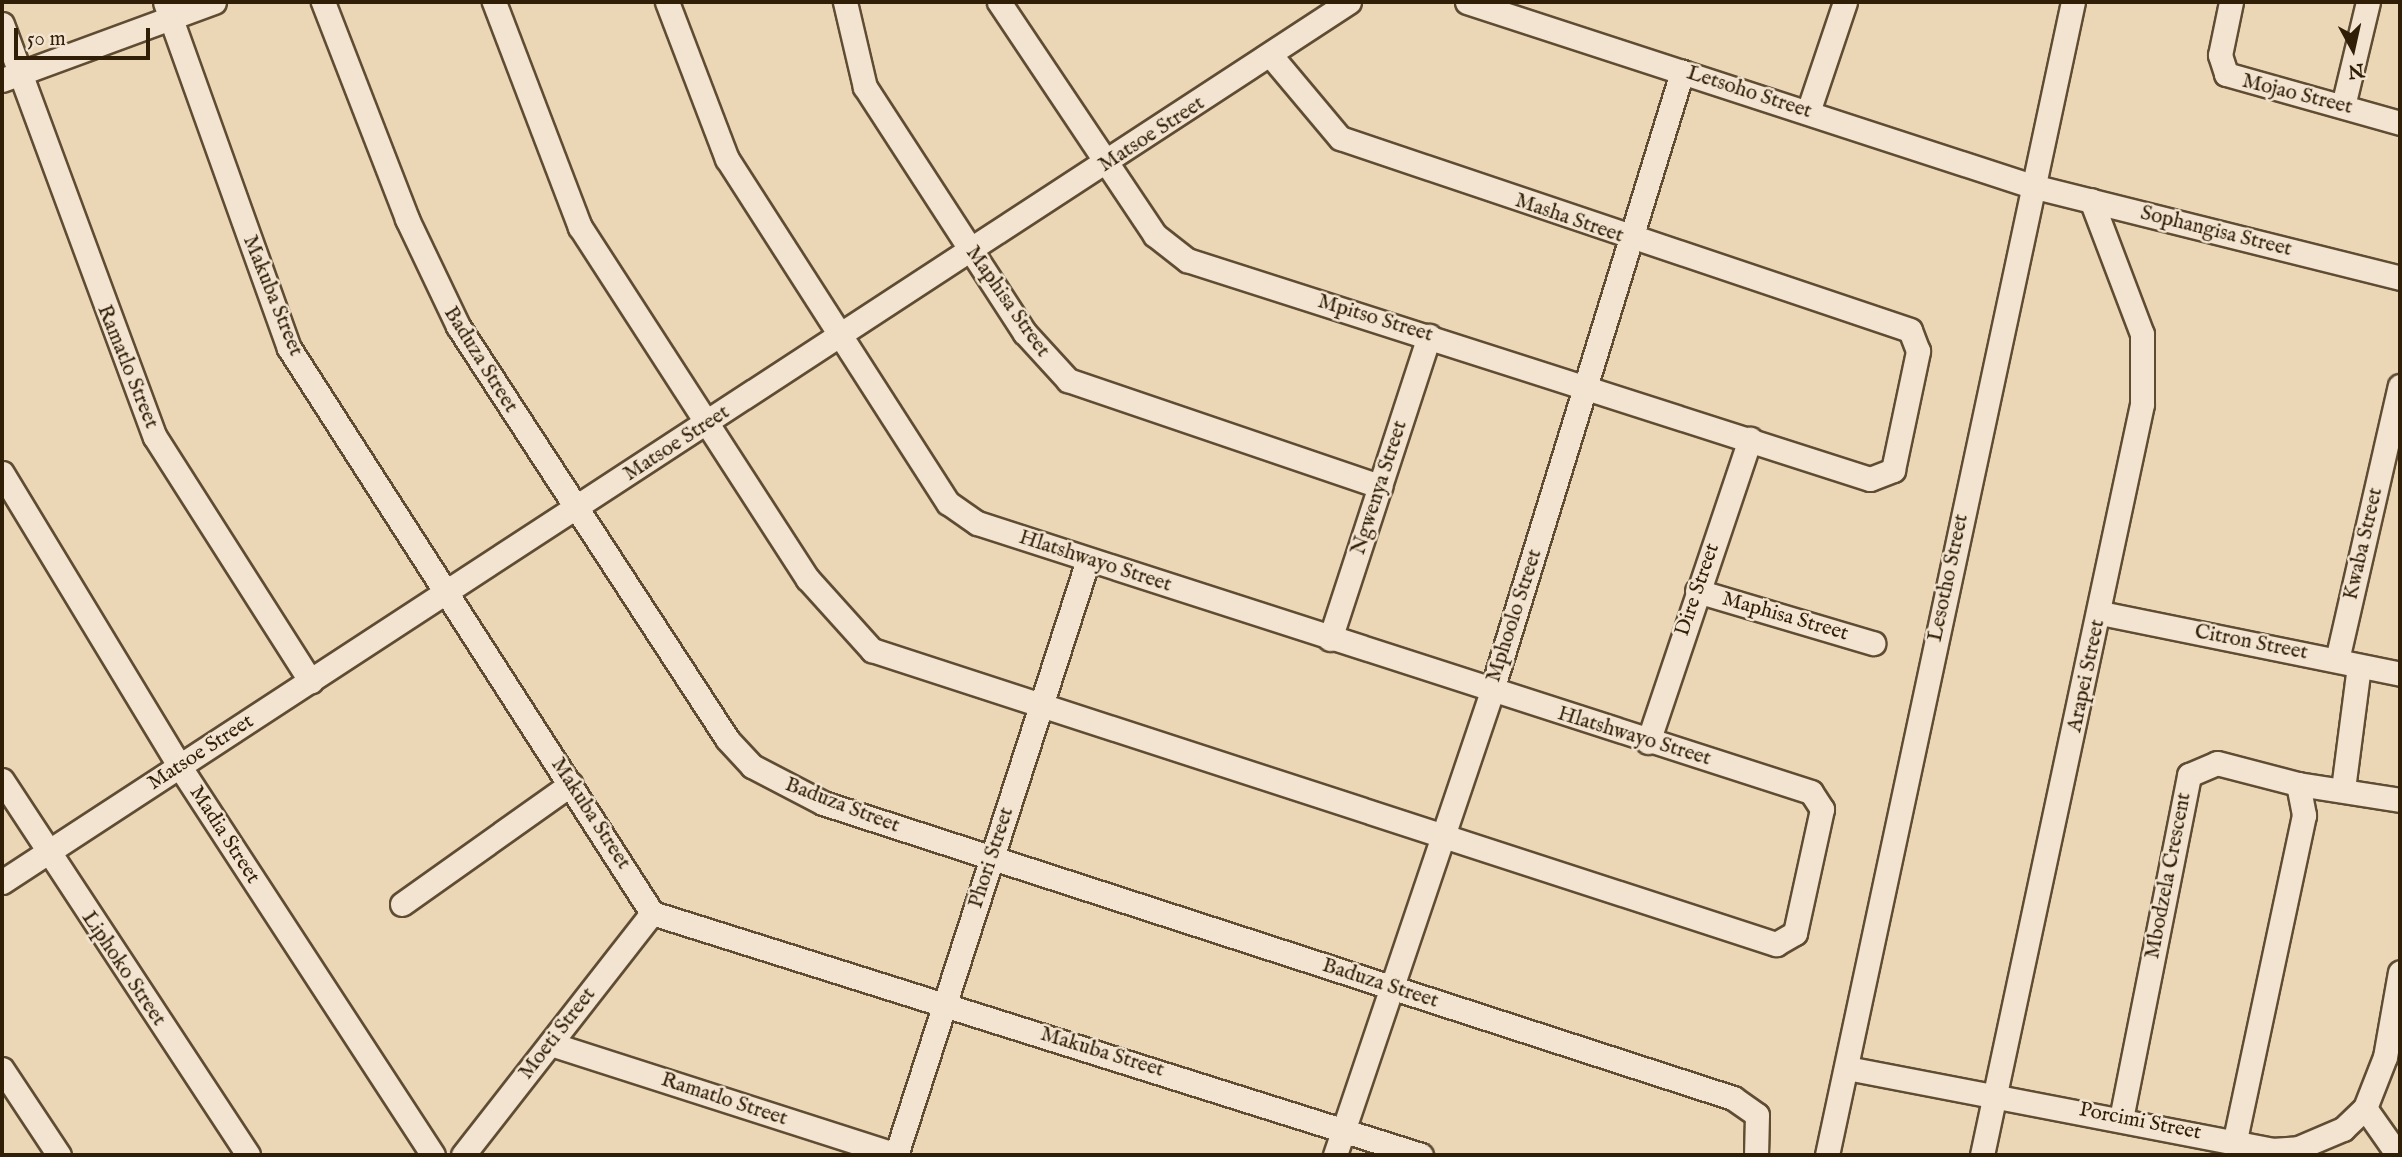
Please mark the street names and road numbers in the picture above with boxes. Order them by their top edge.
street label: Letsoho Street [1683,61,1815,125]
street label: Mojao Street [2239,69,2355,121]
street label: Matsoe Street [1094,91,1210,179]
street label: Masha Street [1511,189,1627,249]
street label: Sophangisa Street [2138,201,2294,263]
street label: Makuba Street [236,232,308,360]
street label: Maphisa Street [959,241,1055,363]
street label: Mpitso Street [1314,290,1436,348]
street label: Ramatlo Street [91,301,163,433]
street label: Baduza Street [437,302,523,418]
street label: Matsoe Street [619,400,735,488]
street label: Ngwenya Street [1346,418,1414,558]
street label: Kwaba Street [2339,485,2389,603]
street label: Lesotho Street [1923,512,1975,644]
street label: Hlatshwayo Street [1016,525,1174,599]
street label: Dire Street [1670,540,1726,640]
street label: Mphoolo Street [1482,546,1548,686]
street label: Maphisa Street [1719,587,1851,647]
street label: Arapei Street [2063,617,2111,735]
street label: Citron Street [2192,620,2310,666]
street label: Hlatshwayo Street [1554,702,1714,772]
street label: Matsoe Street [143,709,259,797]
street label: Makuba Street [545,753,635,875]
street label: Baduza Street [781,773,903,839]
street label: Madia Street [183,781,265,889]
street label: Mbodzela Crescent [2141,791,2197,961]
street label: Phori Street [964,804,1020,912]
street label: Liphoko Street [75,907,171,1031]
street label: Baduza Street [1319,953,1441,1015]
street label: Moeti Street [514,983,602,1085]
street label: Makuba Street [1037,1022,1167,1084]
street label: Ramatlo Street [658,1068,790,1132]
street label: Porcimi Street [2077,1098,2203,1146]

